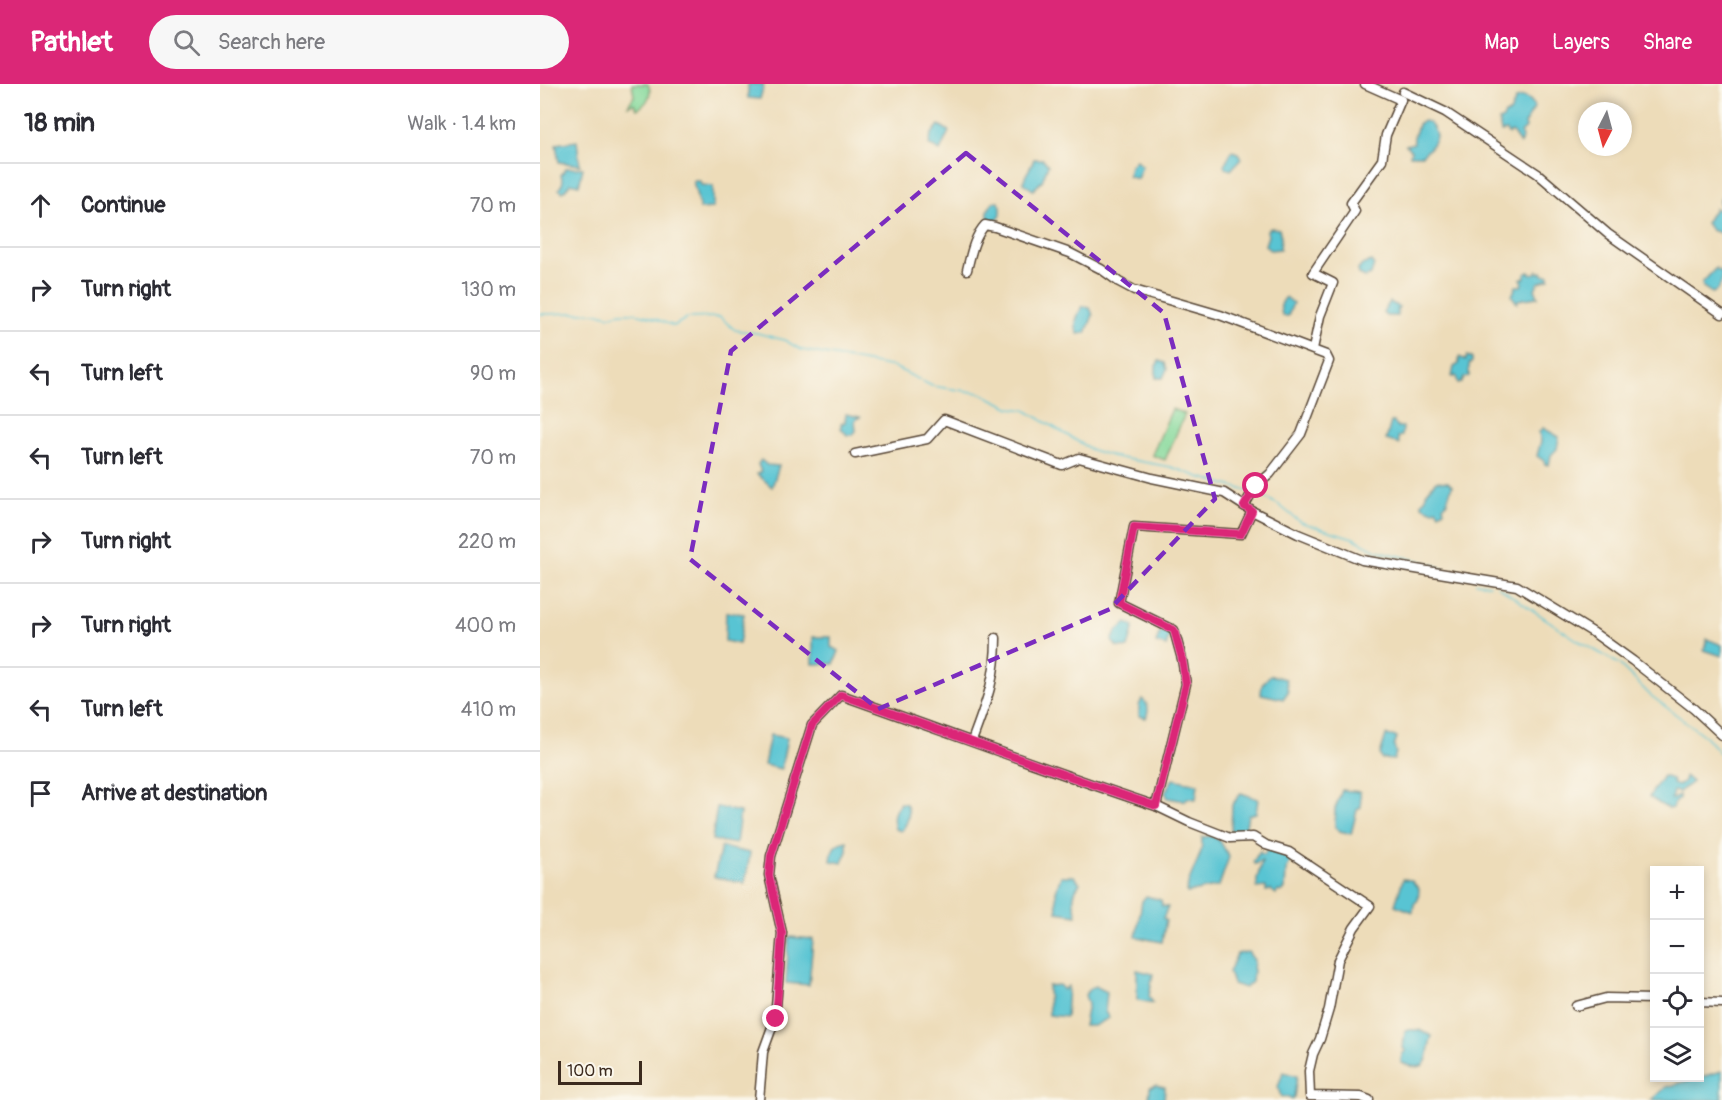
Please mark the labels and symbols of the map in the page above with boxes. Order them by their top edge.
north arrow [1578,102,1632,156]
route start [1242,472,1268,498]
route end [762,1005,788,1031]
scale bar [558,1058,642,1086]

